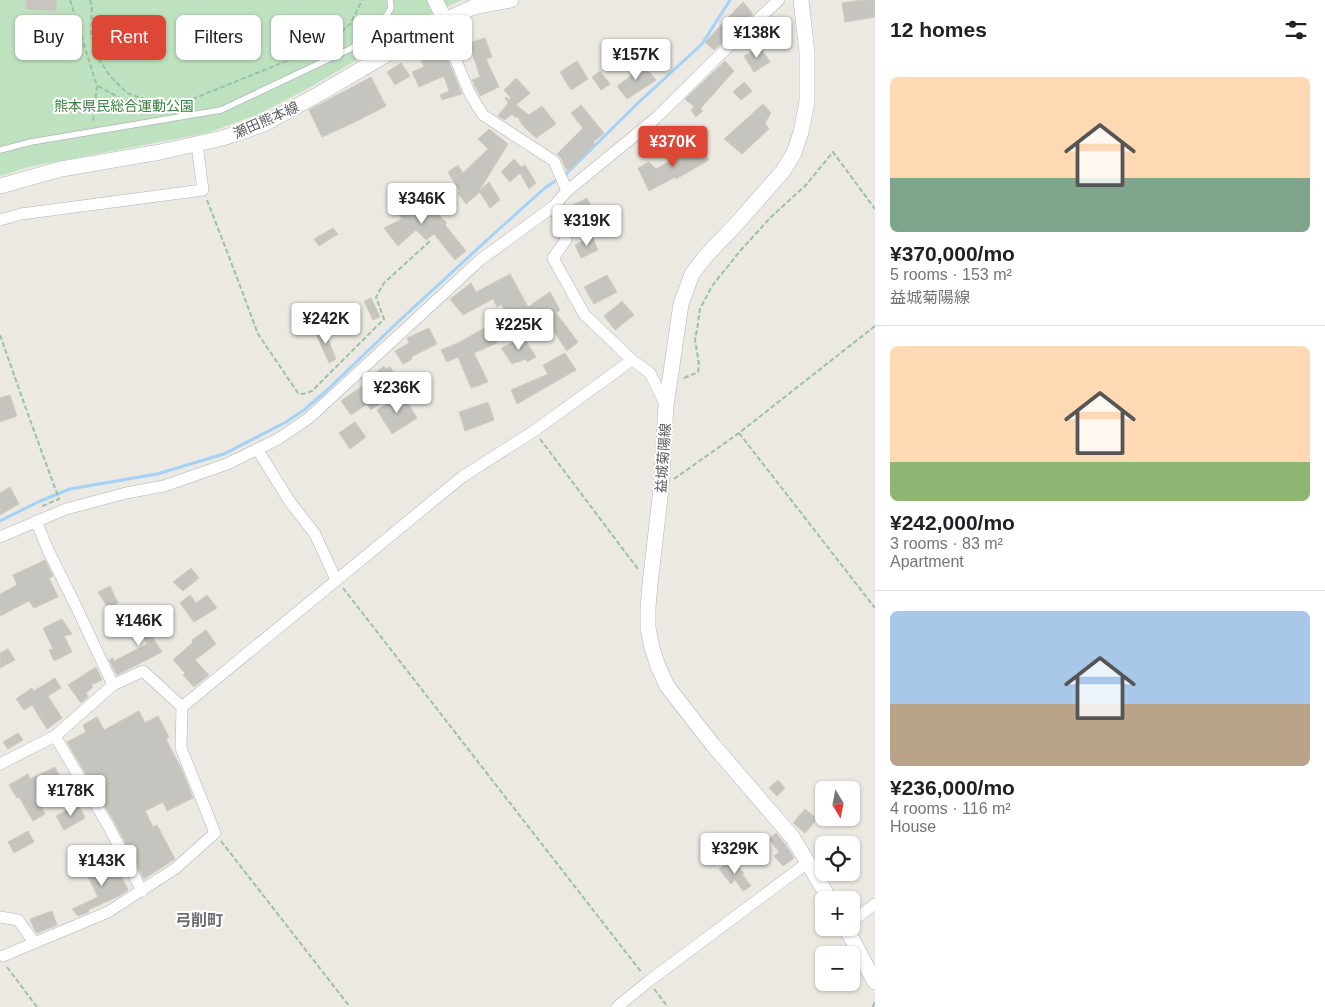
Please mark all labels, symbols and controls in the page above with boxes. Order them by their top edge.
chip: Buy [15,15,82,60]
chip: Rent [92,15,166,60]
chip: Filters [176,15,261,60]
chip: New [271,15,343,60]
chip: Apartment [353,15,472,60]
icon: filters [1282,16,1310,44]
pin: ¥138K [722,17,792,59]
text: 12 homes [890,18,987,41]
text: ¥138K [733,24,781,41]
pin: ¥157K [601,38,671,81]
text: ¥157K [612,46,660,63]
park label: 熊本県民総合運動公園 [54,98,194,114]
street label: 瀬田熊本線 [231,98,301,142]
icon: home [1055,110,1145,200]
pin: ¥370K [638,126,708,168]
text: ¥370K [649,133,697,150]
pin: ¥346K [387,182,457,225]
text: ¥346K [398,190,446,207]
pin: ¥319K [552,204,622,247]
text: ¥319K [563,212,611,229]
text: ¥370,000/mo [890,242,1015,265]
text: 5 rooms · 153 m² [890,266,1012,283]
text: 益城菊陽線 [890,289,970,306]
pin: ¥242K [291,302,361,345]
pin: ¥225K [484,308,554,351]
text: ¥242K [302,310,350,327]
text: ¥225K [495,316,543,333]
pin: ¥236K [362,372,432,414]
icon: home [1055,378,1145,468]
text: ¥236K [373,379,421,396]
street label: 益城菊陽線 [653,423,673,493]
text: ¥242,000/mo [890,511,1015,534]
text: 3 rooms · 83 m² [890,535,1003,552]
text: Apartment [890,553,964,570]
pin: ¥146K [104,604,174,647]
text: ¥146K [115,612,163,629]
icon: home [1055,643,1145,733]
pin: ¥178K [36,774,106,817]
text: ¥236,000/mo [890,776,1015,799]
north arrow [815,781,860,826]
map controls [815,781,860,991]
text: ¥178K [47,782,95,799]
text: 4 rooms · 116 m² [890,800,1011,817]
text: House [890,818,936,835]
pin: ¥329K [700,832,770,875]
button: locate [815,836,860,881]
text: ¥329K [711,840,759,857]
pin: ¥143K [67,844,137,887]
text: ¥143K [78,852,126,869]
button: + [815,891,860,936]
district label: 弓削町 [175,912,223,929]
button: − [815,946,860,991]

